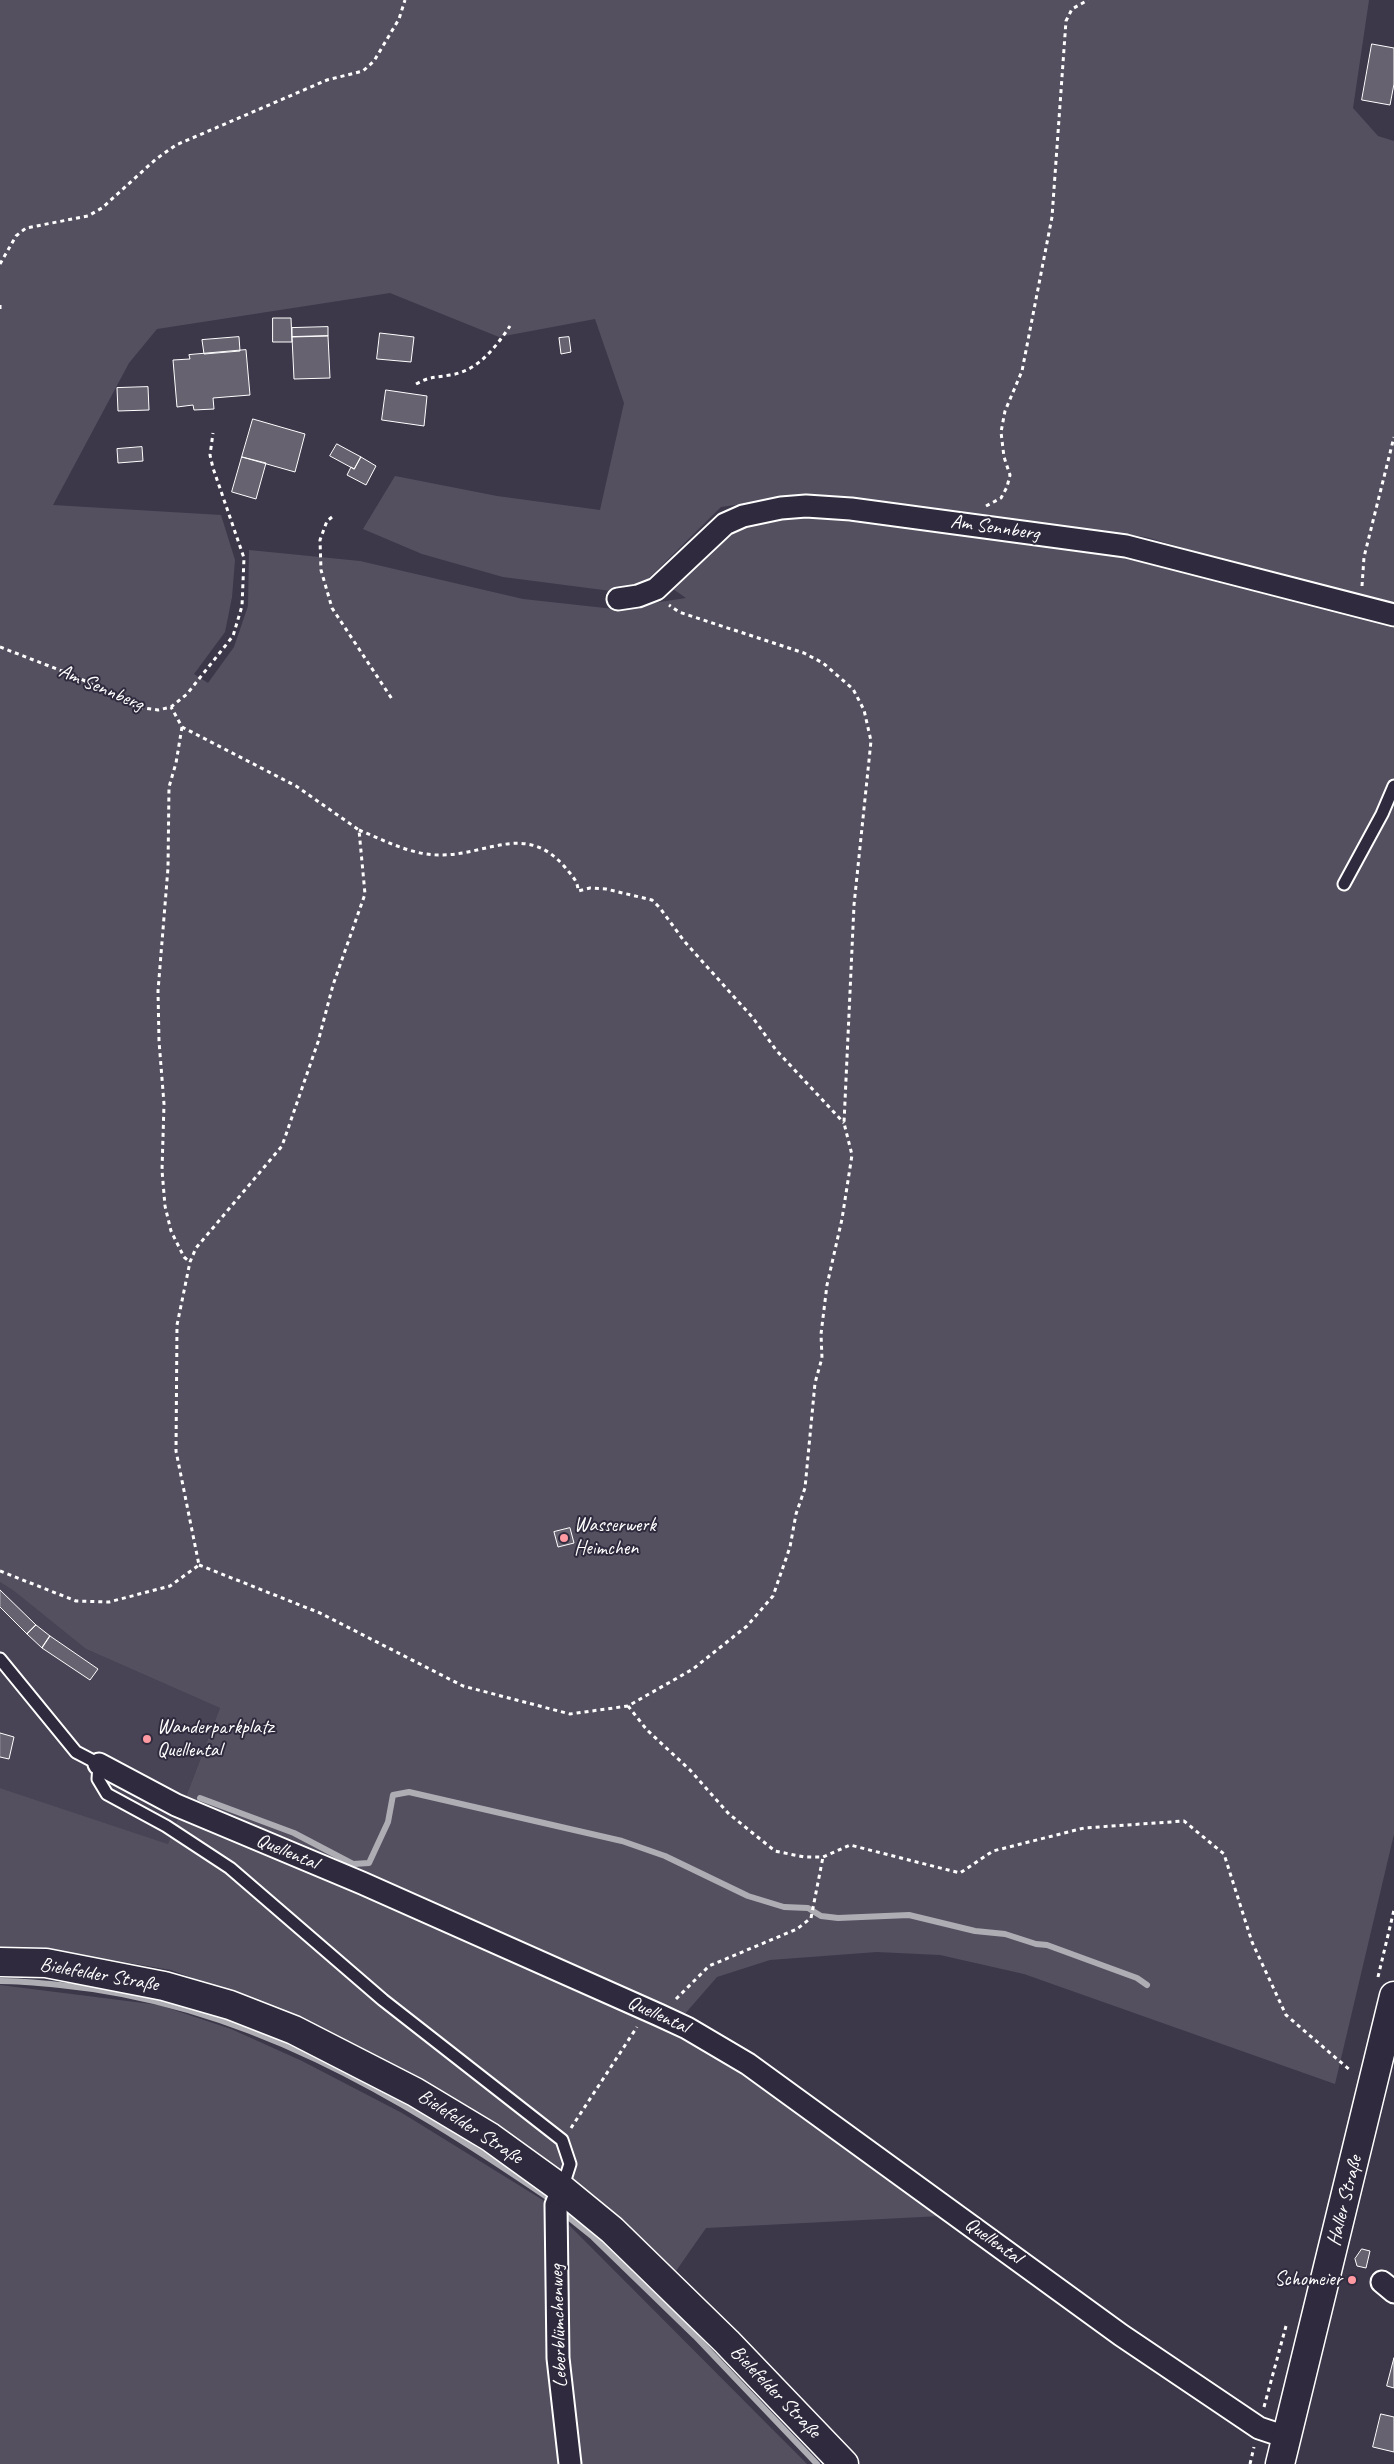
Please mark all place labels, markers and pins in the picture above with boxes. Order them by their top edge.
place label: Wasserwerk Heimchen [574,1514,656,1561]
marker: Wasserwerk Heimchen [558,1532,570,1544]
place label: Wanderparkplatz Quellental [157,1716,274,1763]
marker: Wanderparkplatz Quellental [141,1733,153,1745]
place label: Schomeier [1274,2268,1342,2292]
marker: Schomeier [1346,2274,1358,2286]

